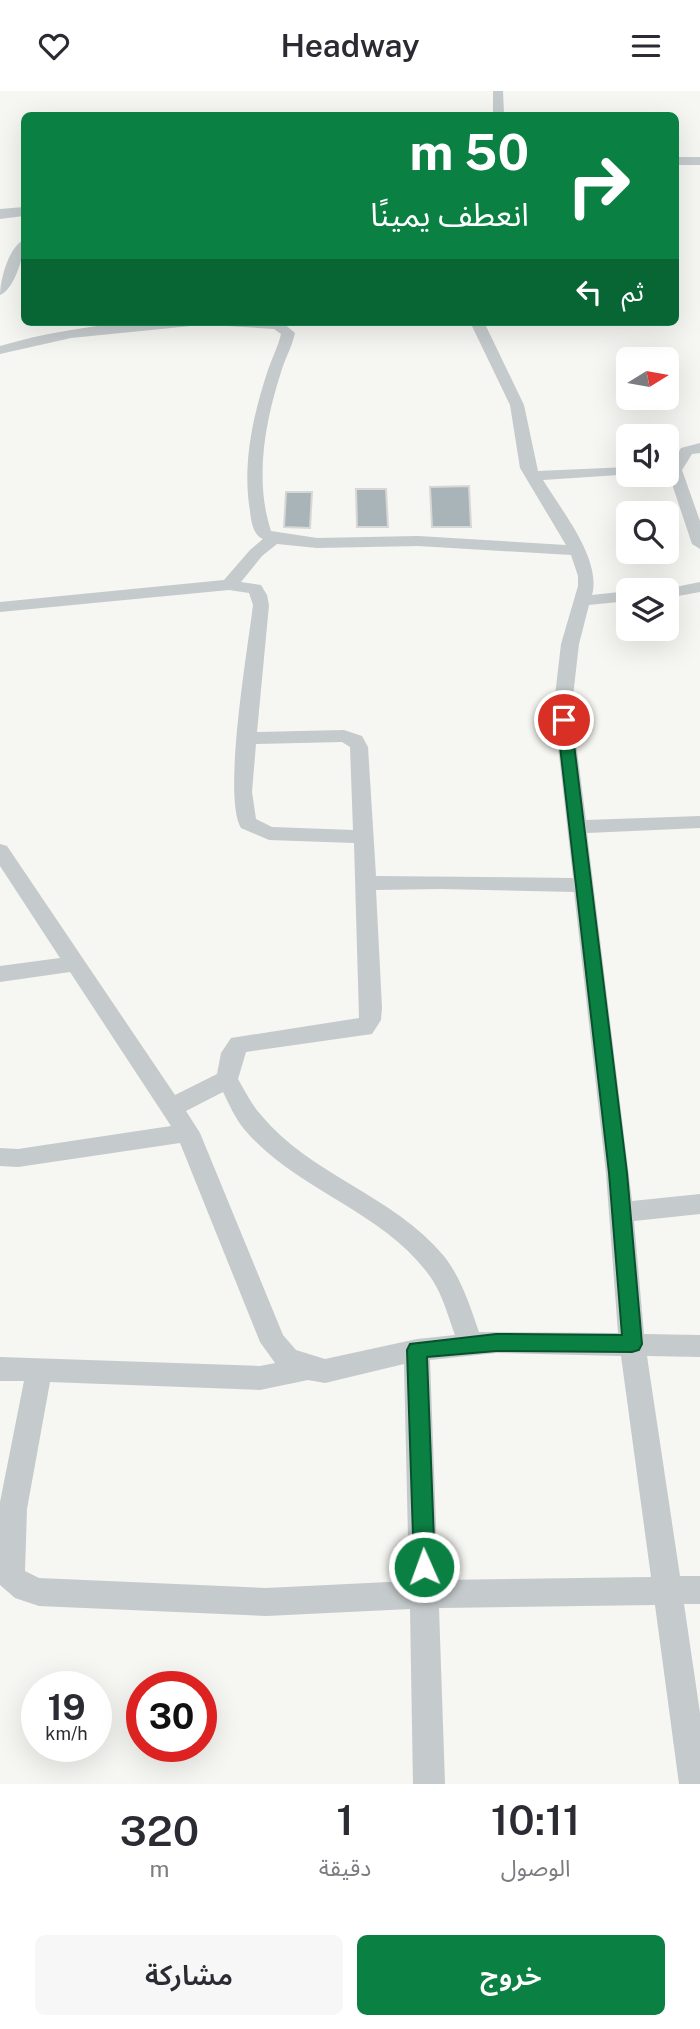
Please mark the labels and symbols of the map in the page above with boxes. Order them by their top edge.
north arrow [616,347,679,409]
pin [534,690,594,750]
position arrow [387,1530,461,1604]
speed limit sign: 30 [126,1671,217,1762]

